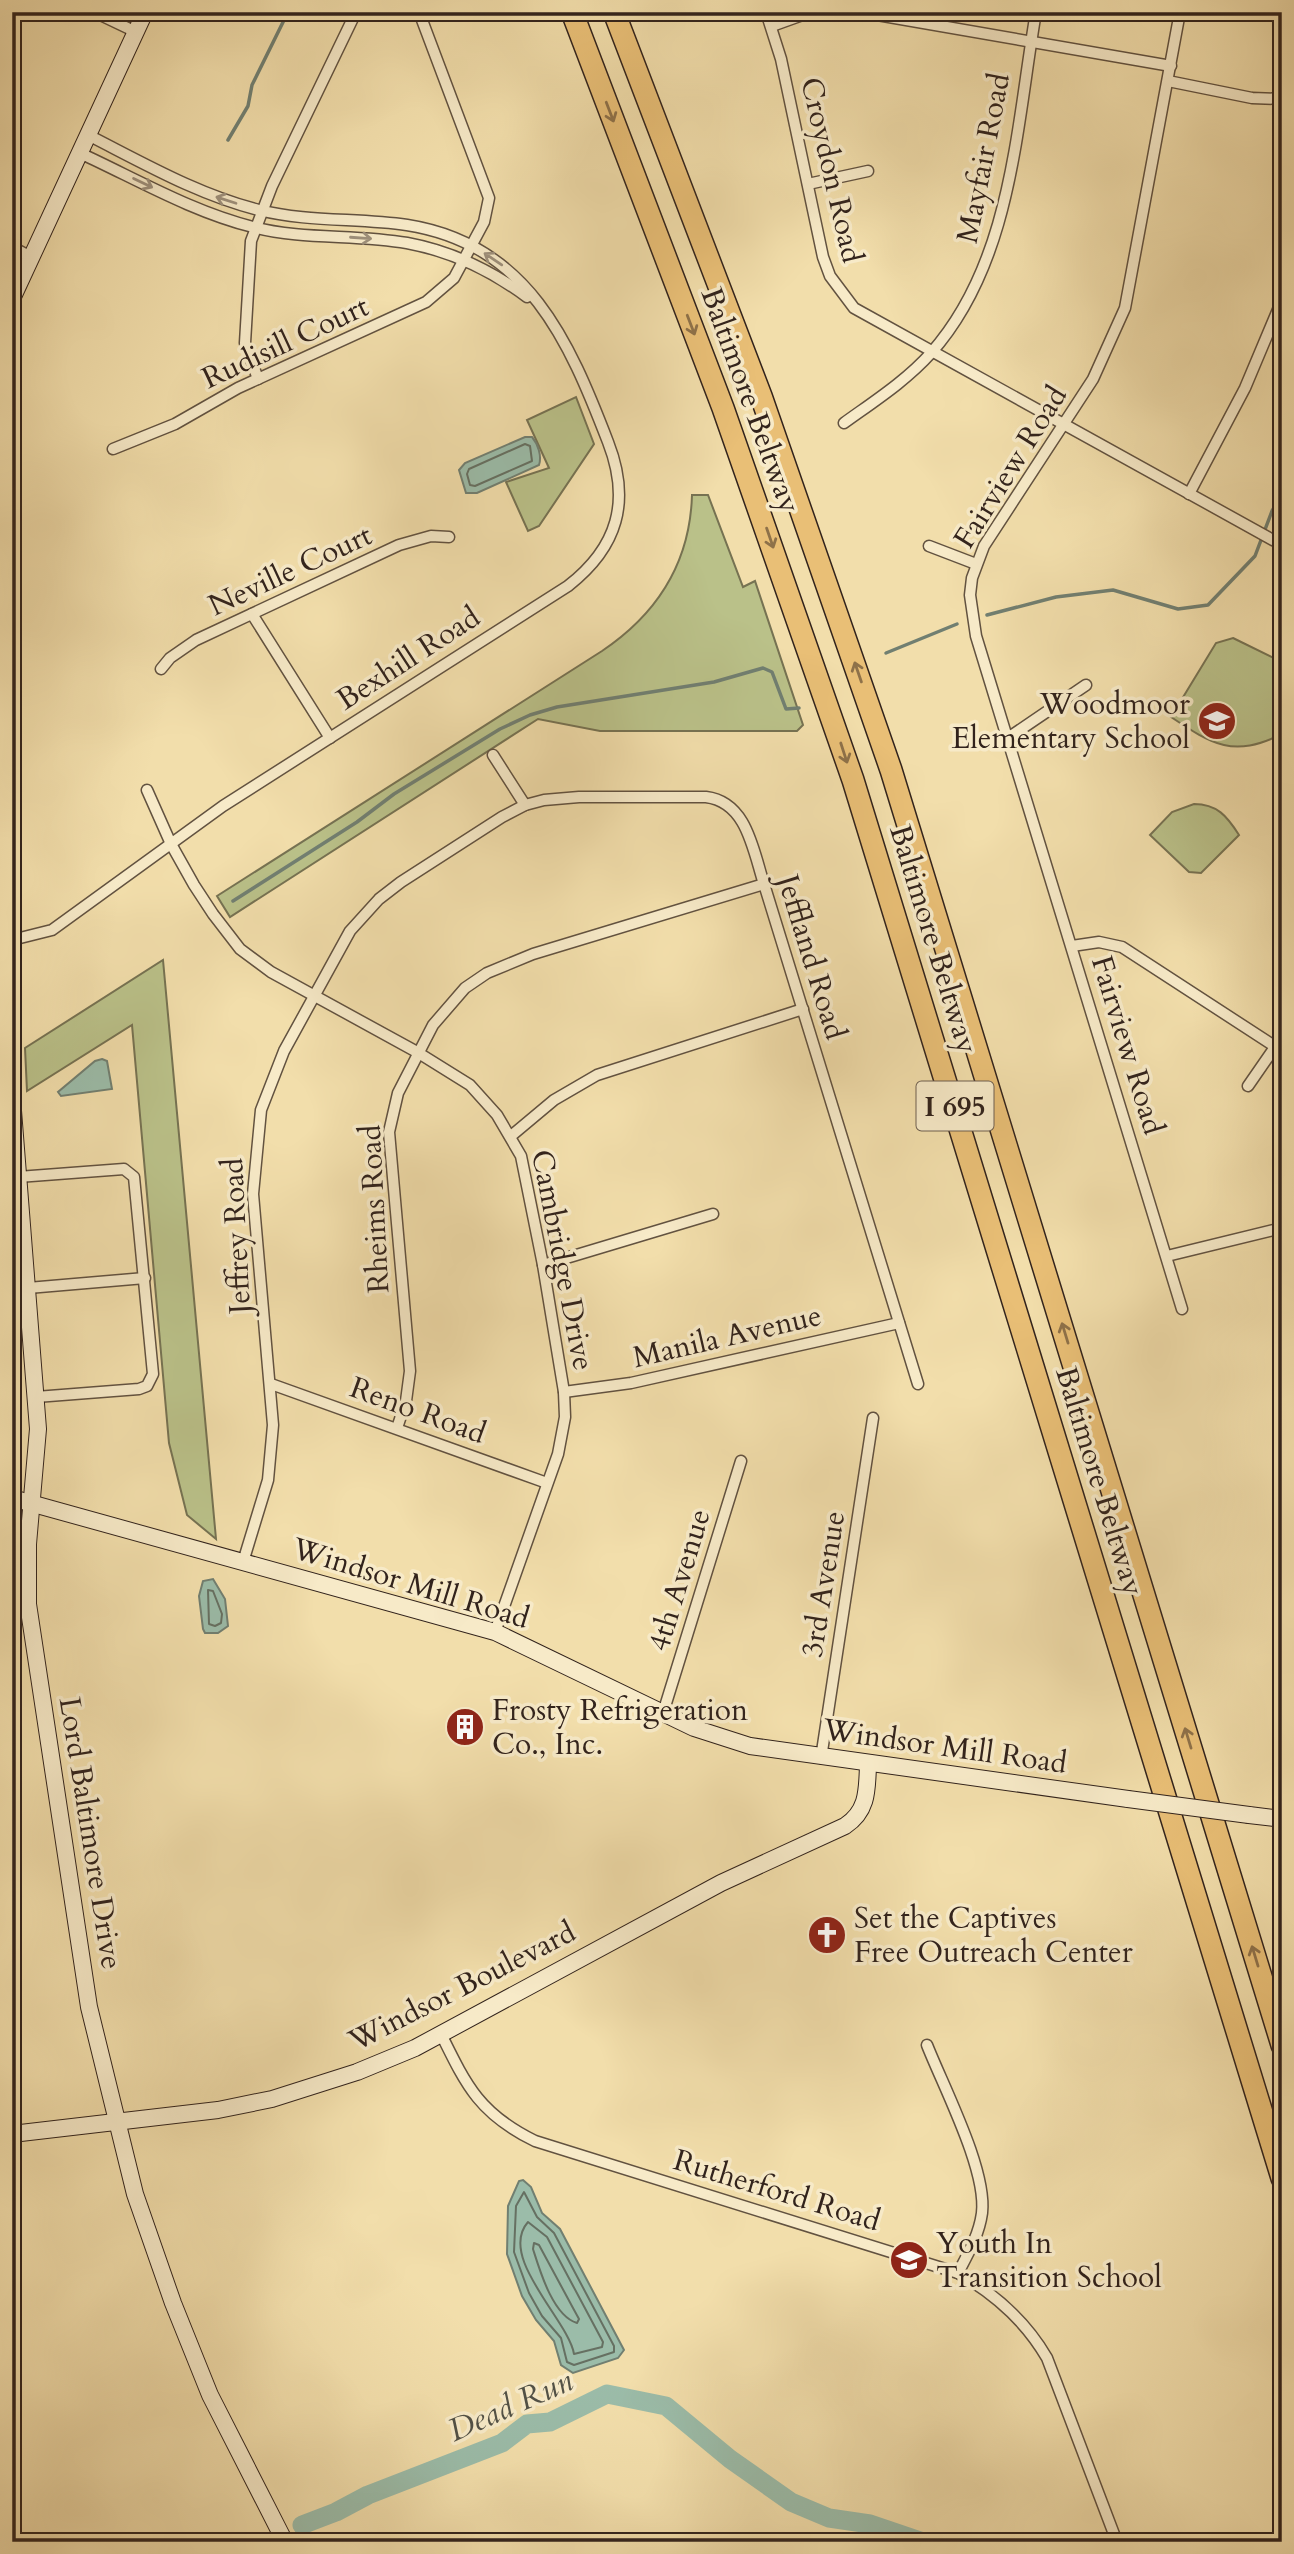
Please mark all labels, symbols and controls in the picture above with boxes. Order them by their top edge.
street label: Mayfair Road [947,69,1020,247]
street label: Croydon Road [790,73,873,267]
one-way arrow [605,101,618,123]
one-way arrow [132,177,153,190]
one-way arrow [216,193,238,205]
one-way arrow [350,232,373,245]
one-way arrow [484,252,503,267]
street label: Baltimore Beltway [691,282,810,519]
street label: Rudisill Court [195,286,376,399]
one-way arrow [686,313,699,335]
street label: Fairview Road [944,378,1077,556]
street label: Neville Court [202,515,379,626]
one-way arrow [765,527,777,549]
street label: Bexhill Road [329,597,488,720]
one-way arrow [851,661,863,683]
place label: Woodmoor Elementary School [952,684,1190,759]
school or university icon: Woodmoor Elementary School [1196,700,1238,742]
one-way arrow [839,742,851,764]
street label: Baltimore Beltway [879,820,988,1059]
street label: Jeffland Road [766,866,856,1044]
street label: Fairview Road [1081,951,1174,1139]
road number: I 695 [916,1082,993,1130]
street label: Rheims Road [350,1124,399,1294]
street label: Cambridge Drive [521,1146,604,1374]
street label: Jeffrey Road [212,1157,261,1319]
street label: Manila Avenue [629,1295,826,1378]
one-way arrow [1057,1323,1070,1345]
street label: Baltimore Beltway [1045,1362,1154,1601]
street label: Reno Road [344,1367,491,1454]
street label: 4th Avenue [638,1504,721,1656]
street label: 3rd Avenue [792,1508,855,1660]
street label: Windsor Mill Road [286,1528,534,1639]
place label: Frosty Refrigeration Co., Inc. [492,1690,748,1765]
street label: Lord Baltimore Drive [49,1694,132,1972]
building icon: Frosty Refrigeration Co., Inc. [444,1706,486,1748]
street label: Windsor Mill Road [819,1709,1070,1784]
one-way arrow [1181,1728,1194,1750]
place label: Set the Captives Free Outreach Center [854,1898,1133,1973]
street label: Windsor Boulevard [341,1912,583,2062]
church icon: Set the Captives Free Outreach Center [806,1914,848,1956]
one-way arrow [1247,1945,1260,1967]
street label: Rutherford Road [669,2140,885,2241]
place label: Youth In Transition School [936,2223,1162,2298]
school or university icon: Youth In Transition School [888,2239,930,2281]
water label: Dead Run [441,2359,580,2453]

